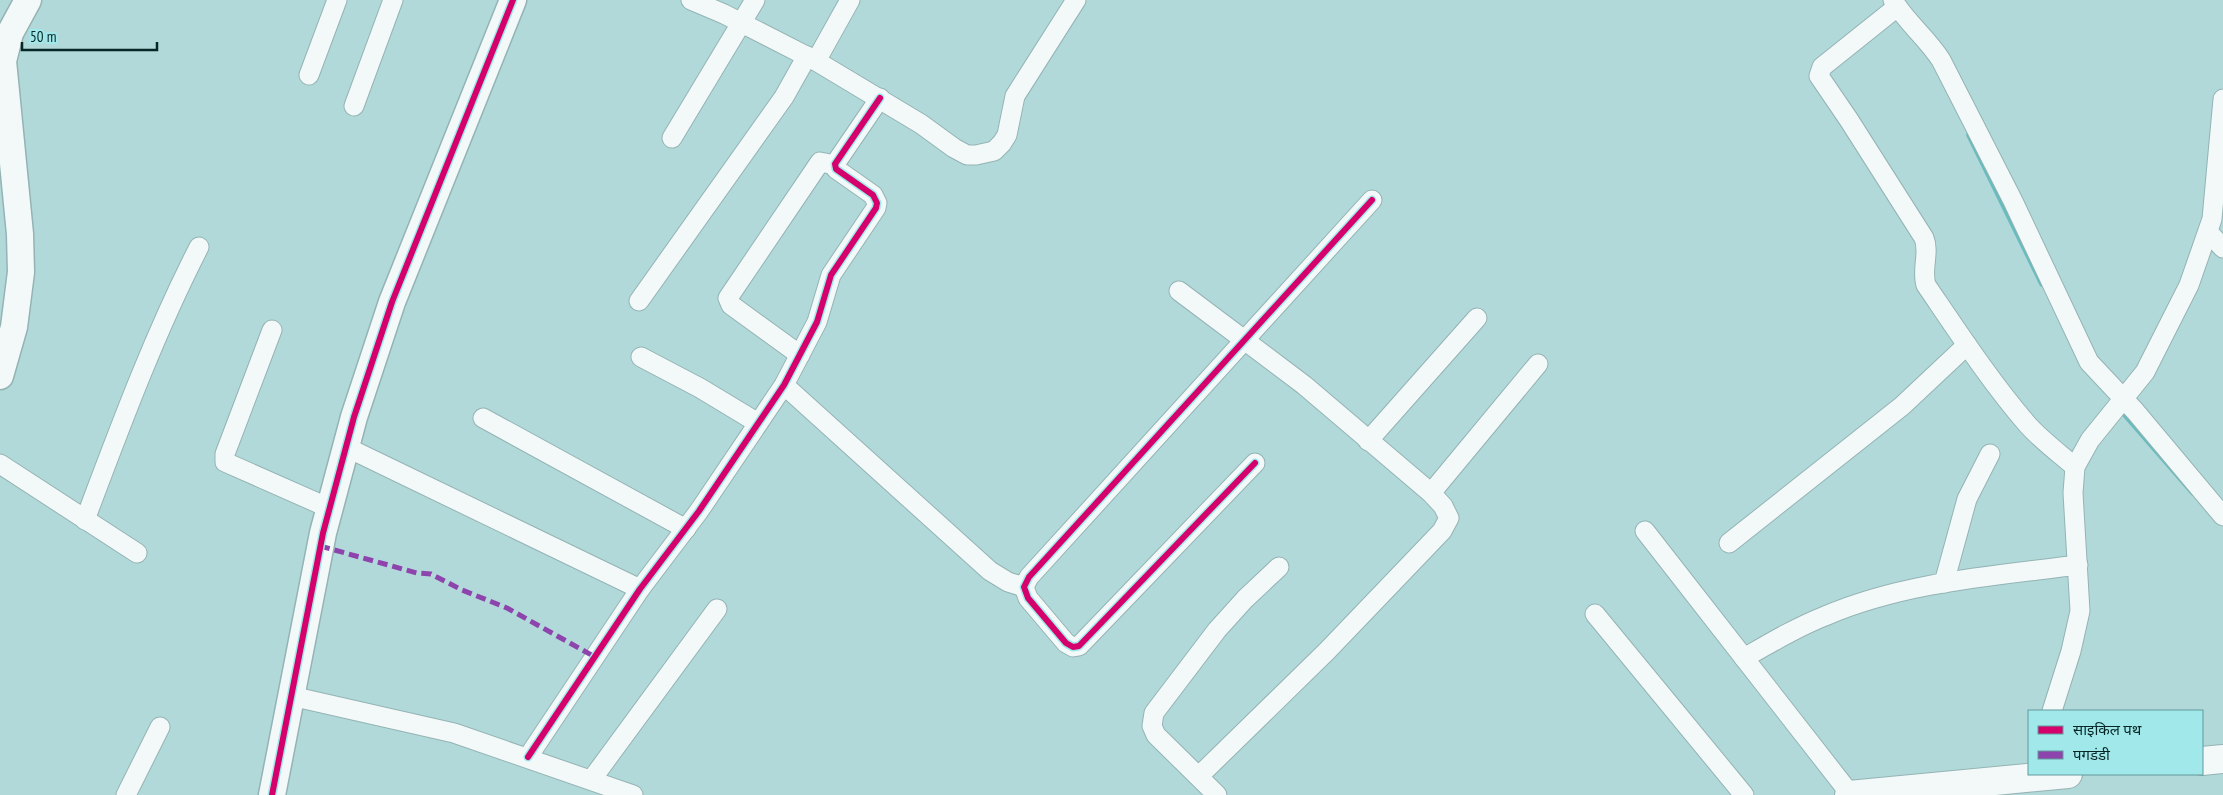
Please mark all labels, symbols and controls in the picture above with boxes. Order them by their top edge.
scale bar [22,20,158,52]
text: 50 m [30,27,56,46]
legend [2028,710,2203,775]
text: साइकिल पथ [2073,720,2142,739]
text: पगडंडी [2073,745,2111,764]

